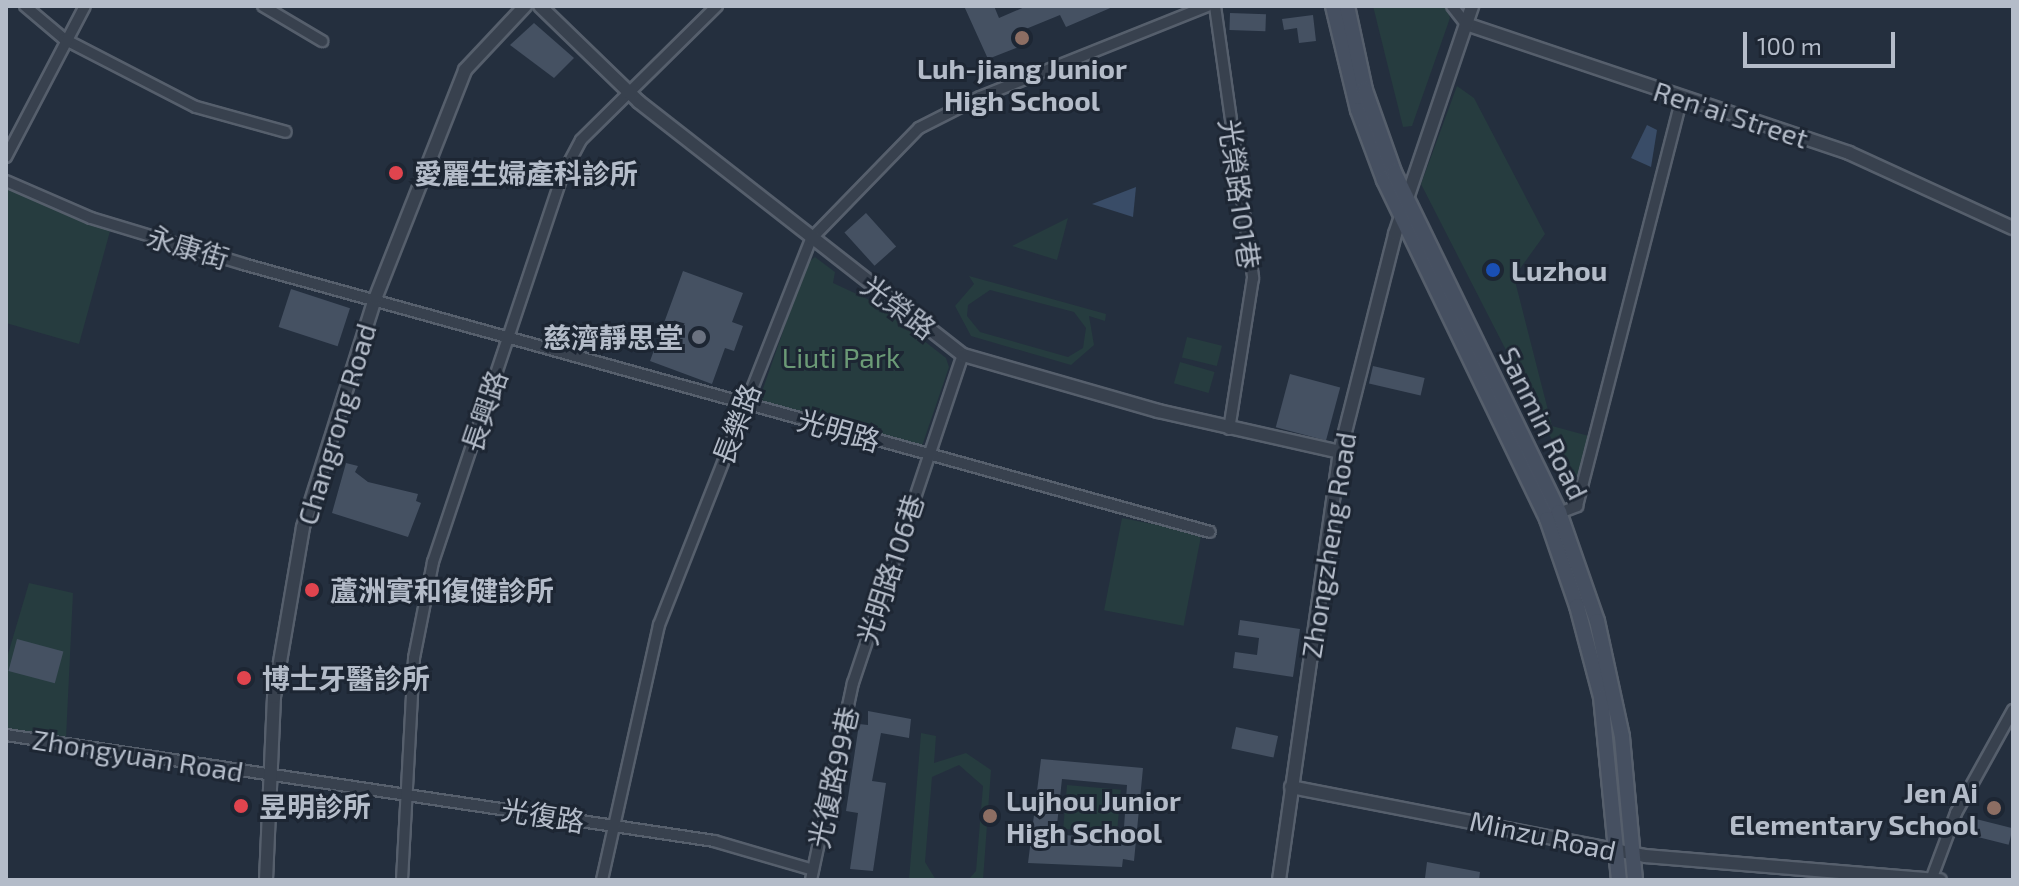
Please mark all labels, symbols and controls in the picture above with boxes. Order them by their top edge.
scale bar [1747,16,1899,66]
marker: Luh-jiang Junior High School [1013,29,1031,47]
text: 100 m [1757,31,1822,60]
place label: Luh-jiang Junior High School [917,51,1127,117]
street label: Ren'ai Street [1650,73,1812,155]
street label: 光榮路101巷 [1213,117,1267,271]
place label: 愛麗生婦產科診所 [414,156,638,190]
marker: 愛麗生婦產科診所 [385,162,407,184]
street label: 永康街 [143,219,233,275]
place label: Luzhou [1511,253,1607,287]
marker: Luzhou [1482,259,1504,281]
street label: 光榮路 [855,268,943,346]
street label: Changrong Road [289,319,383,529]
place label: 慈濟靜思堂 [543,320,683,354]
marker: 慈濟靜思堂 [690,328,708,346]
park label: Liuti Park [782,340,900,374]
street label: Sanmin Road [1493,341,1595,505]
street label: 長興路 [454,366,514,456]
street label: 長樂路 [705,379,767,469]
street label: 光明路 [794,402,884,458]
street label: Zhongzheng Road [1294,430,1362,660]
street label: 光明路106巷 [850,490,930,648]
place label: 蘆洲實和復健診所 [330,573,554,607]
marker: 蘆洲實和復健診所 [301,579,323,601]
place label: 博士牙醫診所 [262,661,430,695]
marker: 博士牙醫診所 [233,667,255,689]
street label: 光復路99巷 [802,703,864,851]
street label: Zhongyuan Road [30,722,246,788]
place label: Jen Ai Elementary School [1729,775,1978,841]
place label: Lujhou Junior High School [1006,783,1181,849]
place label: 昱明診所 [259,789,371,823]
street label: 光復路 [499,792,587,838]
marker: 昱明診所 [230,795,252,817]
marker: Jen Ai Elementary School [1985,799,2003,817]
street label: Minzu Road [1467,803,1619,867]
marker: Lujhou Junior High School [981,807,999,825]

